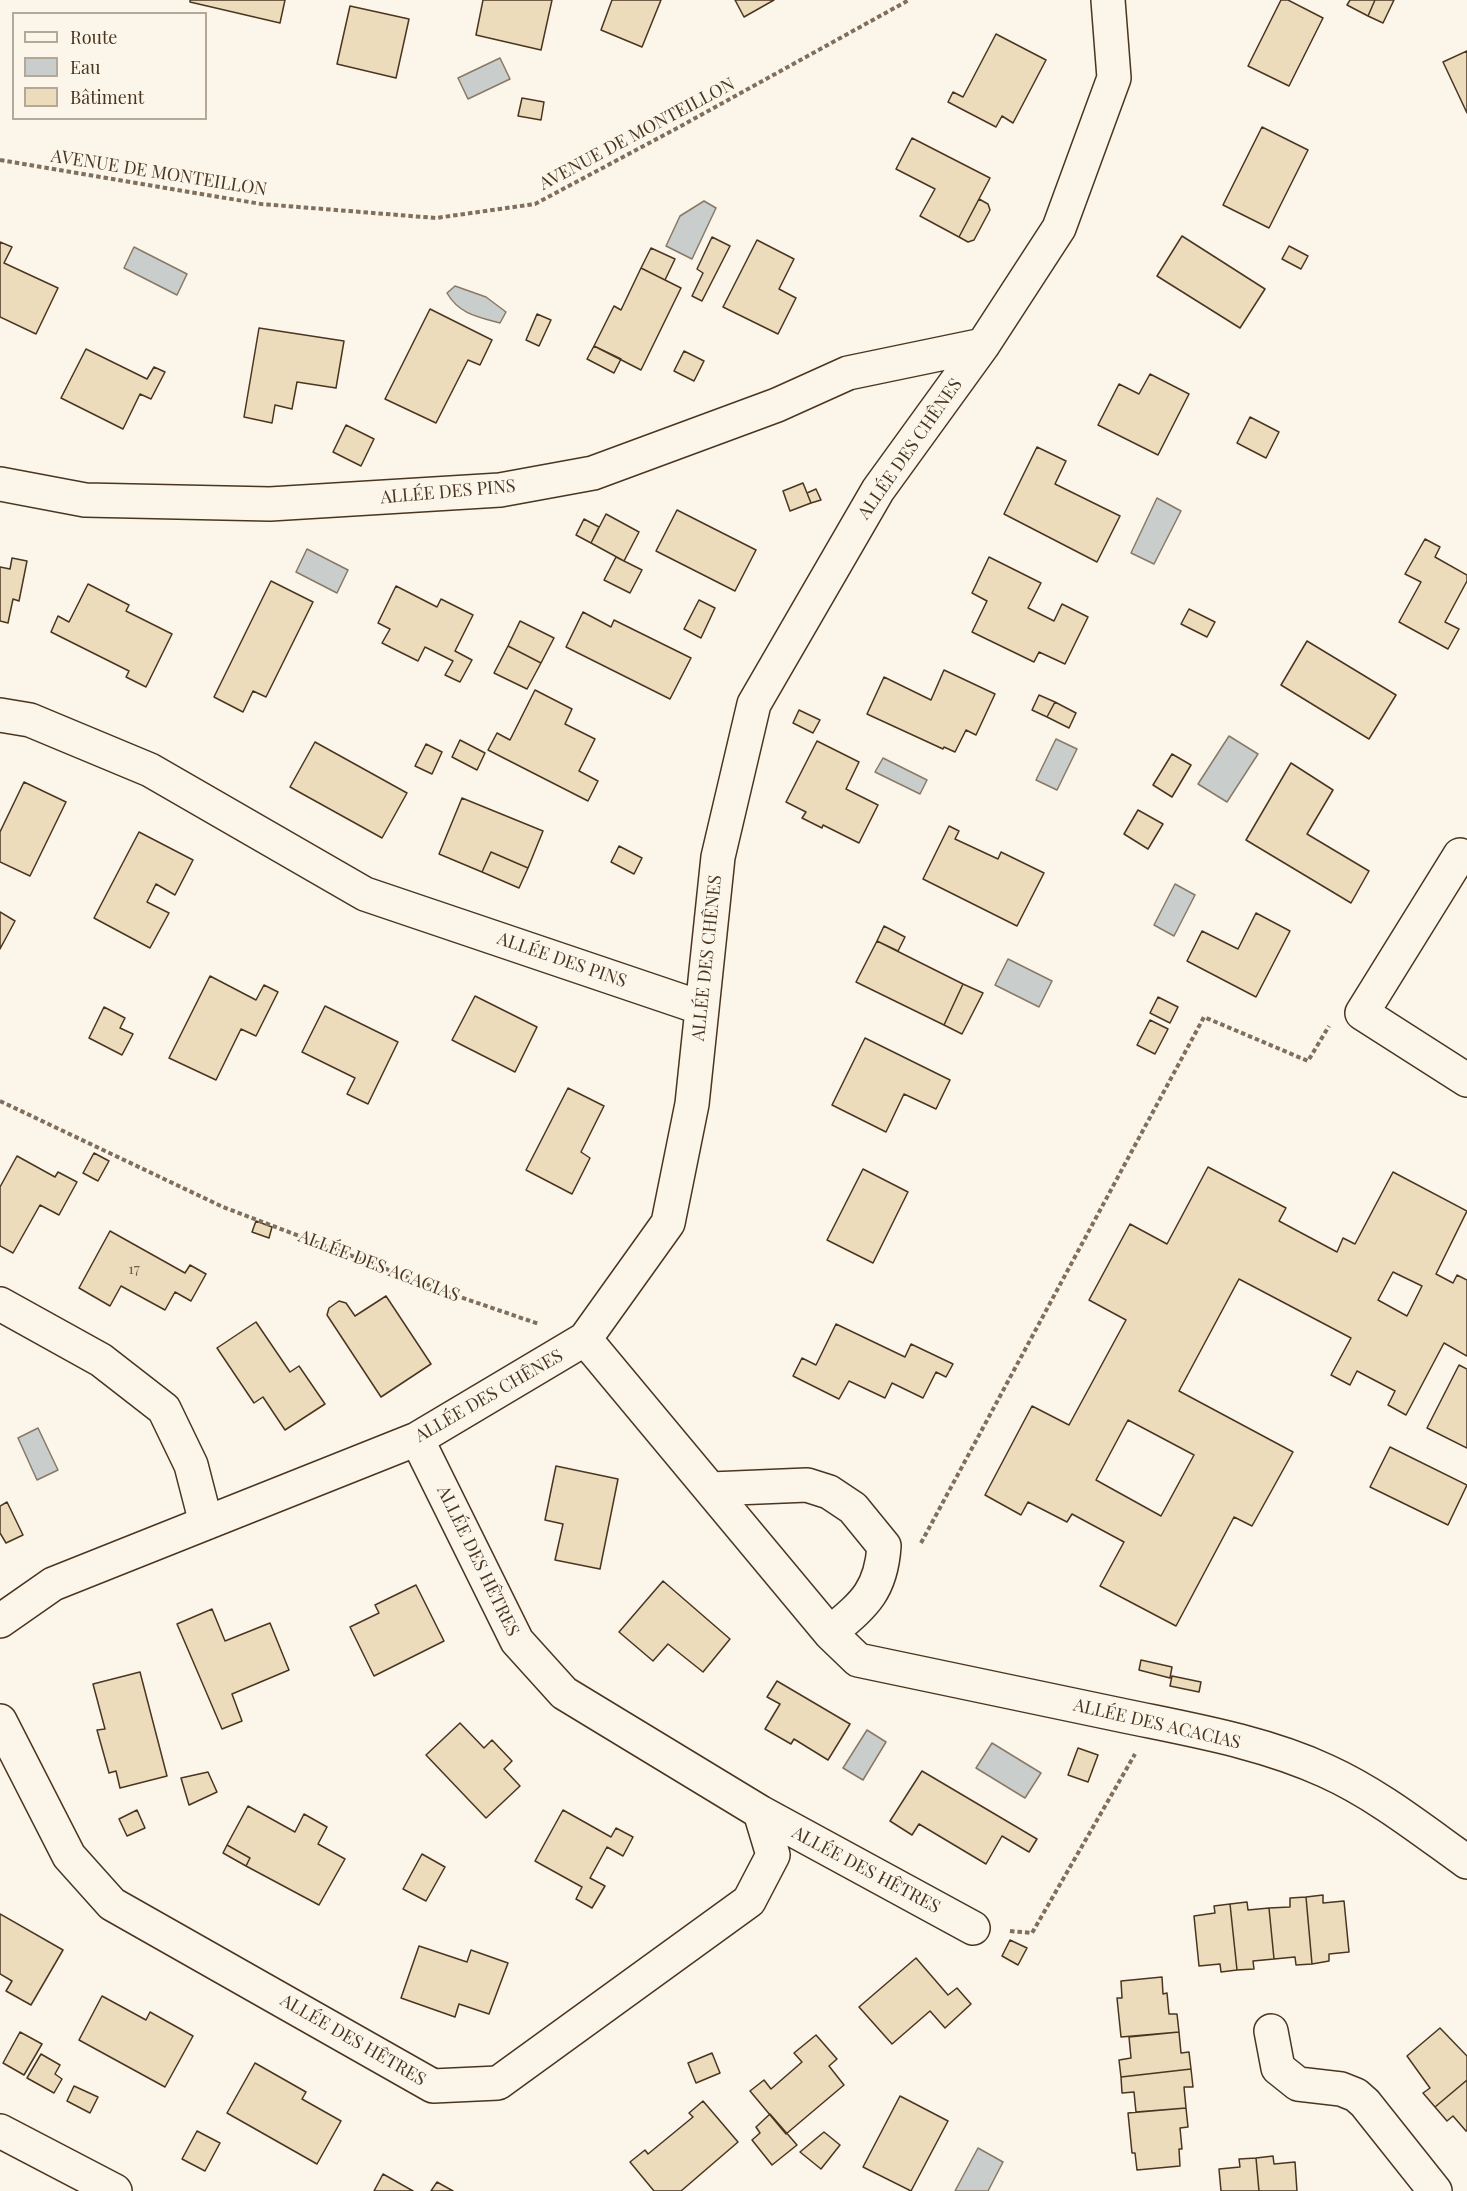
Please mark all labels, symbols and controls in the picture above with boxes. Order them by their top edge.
legend [12,12,207,120]
text: Route [70,25,117,49]
text: Eau [70,55,100,79]
street label: AVENUE DE MONTEILLON [536,73,738,195]
text: Bâtiment [70,85,144,109]
street label: AVENUE DE MONTEILLON [50,145,268,201]
street label: ALLÉE DES CHÊNES [853,374,967,524]
street label: ALLÉE DES PINS [380,475,516,509]
street label: ALLÉE DES CHÊNES [688,874,726,1042]
street label: ALLÉE DES PINS [494,928,630,992]
street label: ALLÉE DES ACACIAS [295,1225,463,1307]
house number: 17 [128,1260,140,1278]
street label: ALLÉE DES CHÊNES [411,1345,567,1447]
street label: ALLÉE DES HÊTRES [432,1482,524,1640]
street label: ALLÉE DES ACACIAS [1071,1694,1243,1754]
street label: ALLÉE DES HÊTRES [788,1822,944,1918]
street label: ALLÉE DES HÊTRES [276,1989,430,2091]

